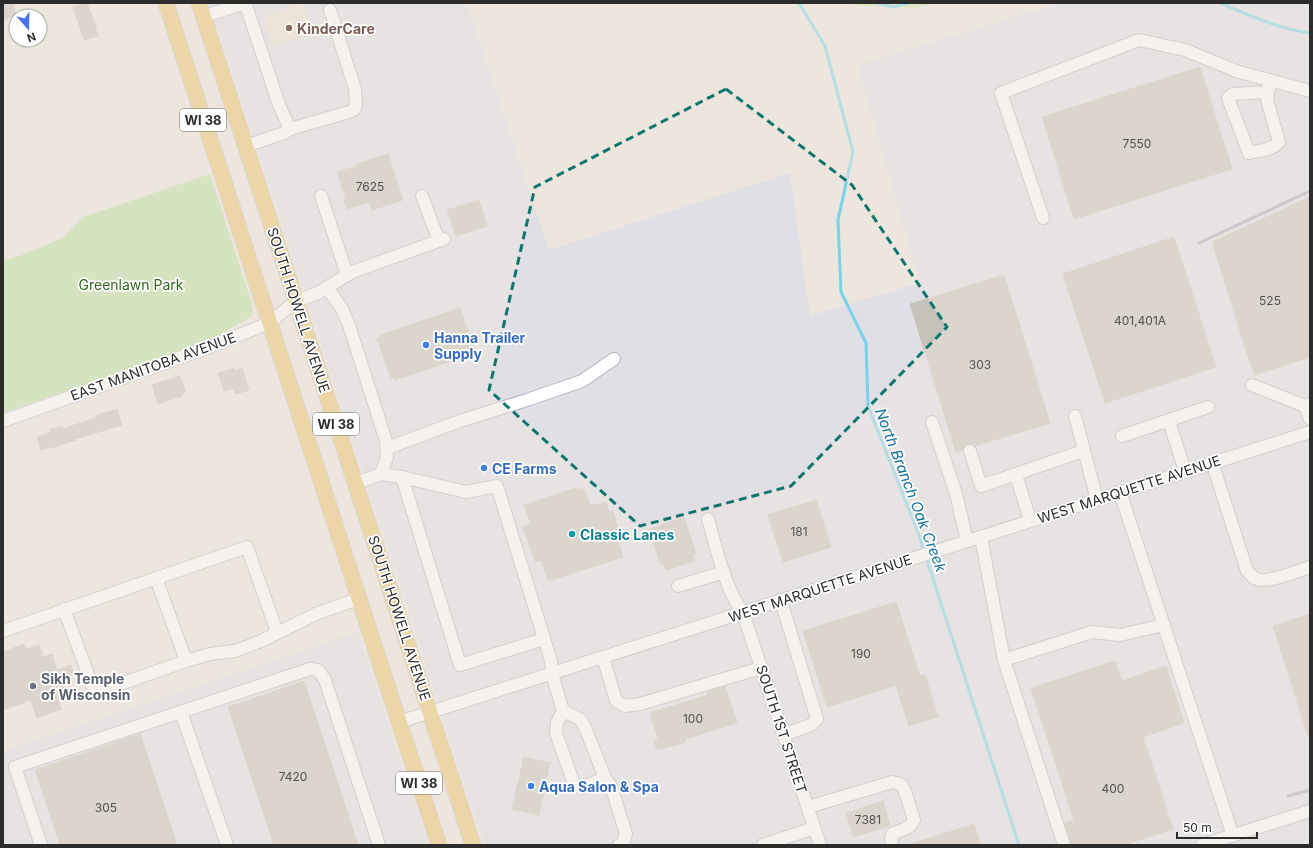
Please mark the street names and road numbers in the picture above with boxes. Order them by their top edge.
road number: WI 38 [180,109,226,131]
street label: SOUTH HOWELL AVENUE [264,225,334,395]
street label: EAST MANITOBA AVENUE [68,328,238,404]
road number: WI 38 [313,413,359,435]
street label: WEST MARQUETTE AVENUE [1035,451,1223,527]
street label: SOUTH HOWELL AVENUE [365,533,435,703]
street label: WEST MARQUETTE AVENUE [726,550,914,626]
street label: SOUTH 1ST STREET [753,663,811,795]
road number: WI 38 [396,772,442,794]

